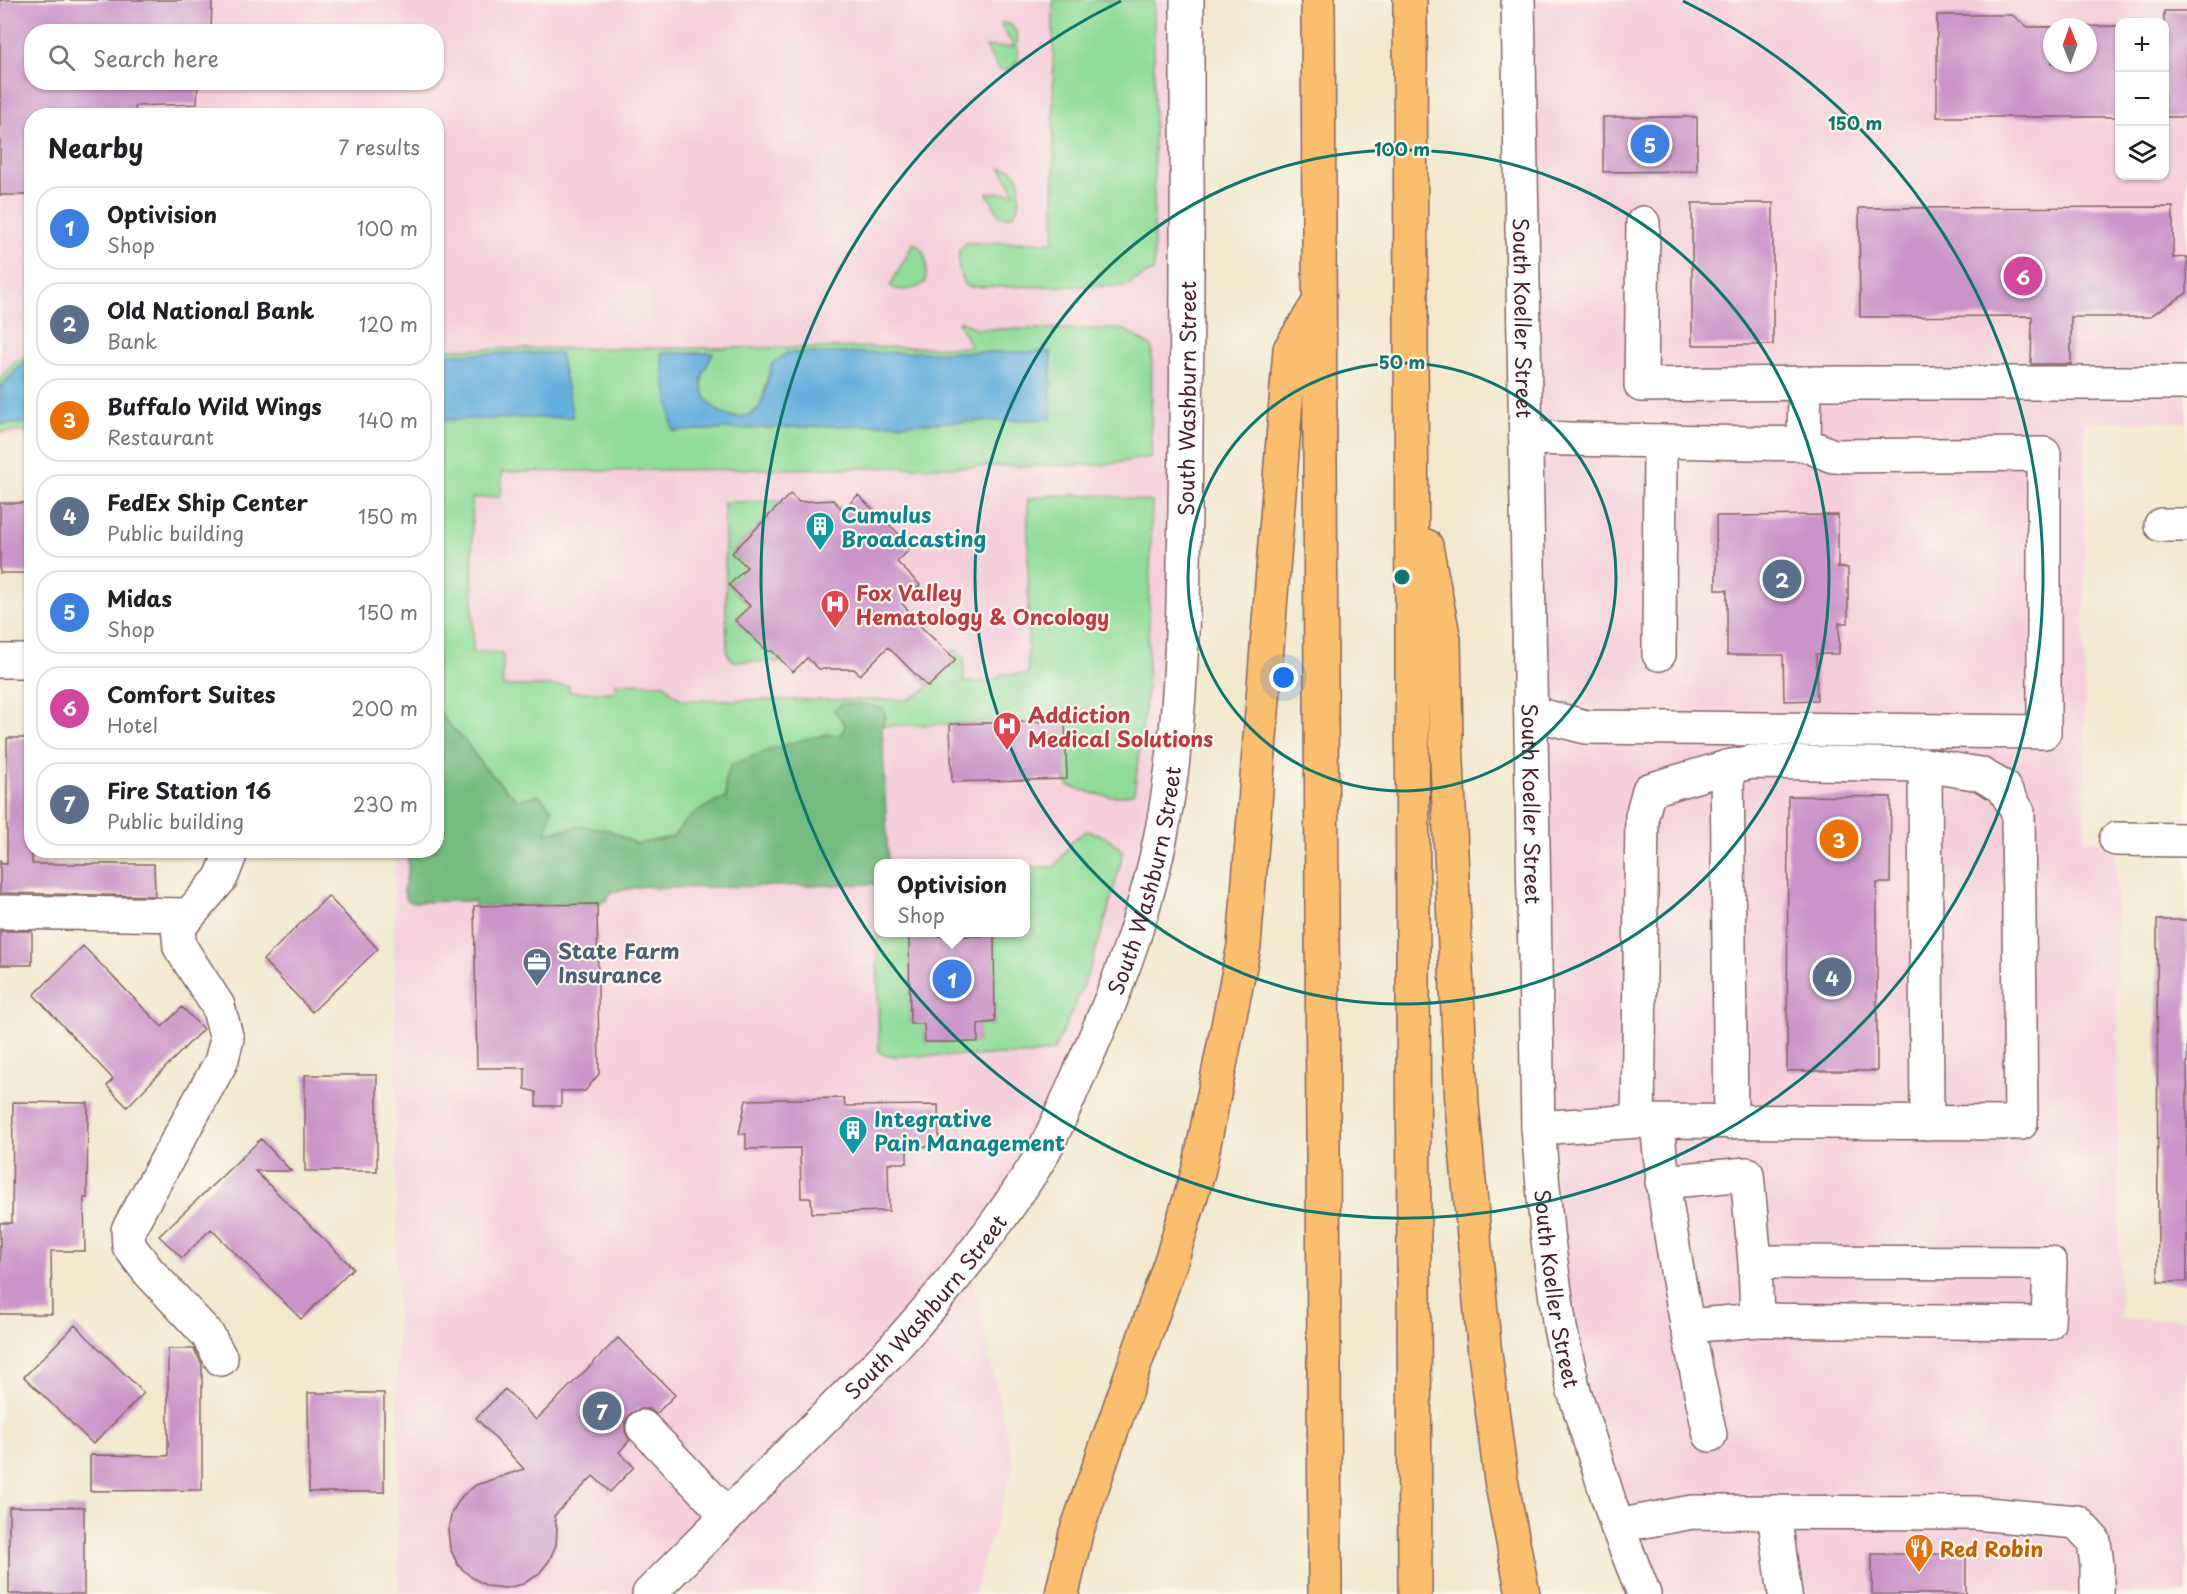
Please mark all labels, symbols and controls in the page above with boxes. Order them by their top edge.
north arrow [2043,18,2097,72]
map controls [2115,18,2169,180]
button: + [2115,18,2169,72]
search box [24,24,444,90]
icon: search [45,41,78,74]
text: Search here [93,41,219,74]
button: − [2115,72,2169,126]
text: 150 m [1828,109,1882,136]
pin: 5 [1630,122,1670,166]
button: layers [2115,126,2169,180]
text: Nearby [48,128,143,167]
text: 7 results [338,132,420,162]
text: 100 m [1374,135,1430,162]
text: Optivision [107,197,217,230]
text: 1 [65,213,74,243]
text: 100 m [357,213,418,243]
street label: South Koeller Street [1506,217,1541,418]
text: Shop [107,230,155,260]
pin: 6 [2004,254,2042,298]
street label: South Washburn Street [1169,281,1203,516]
text: Old National Bank [107,293,315,326]
text: 2 [62,309,77,339]
text: 120 m [359,309,418,339]
text: Bank [107,326,157,356]
text: 50 m [1379,348,1425,375]
text: Buffalo Wild Wings [107,389,322,422]
text: 3 [63,405,76,435]
text: 140 m [358,405,418,435]
text: Restaurant [107,422,214,452]
text: FedEx Ship Center [107,485,308,518]
place label: Cumulus Broadcasting [841,498,986,554]
text: 4 [63,501,76,531]
text: 150 m [358,501,418,531]
building icon: Cumulus Broadcasting [804,510,836,552]
text: Public building [107,518,244,548]
pin: 2 [1762,556,1802,602]
centre of rings [1392,567,1412,587]
place label: Fox Valley Hematology & Oncology [856,576,1109,632]
text: Midas [107,581,172,614]
hospital icon: Fox Valley Hematology & Oncology [819,588,851,630]
text: 5 [63,597,76,627]
text: 150 m [358,597,418,627]
text: Shop [107,614,155,644]
your location [1269,663,1298,692]
text: Comfort Suites [107,677,276,710]
text: 6 [62,693,77,723]
text: 200 m [351,693,418,723]
place label: Addiction Medical Solutions [1028,698,1213,754]
street label: South Koeller Street [1514,703,1550,904]
text: Hotel [107,710,158,740]
hospital icon: Addiction Medical Solutions [991,710,1023,752]
street label: South Washburn Street [1098,764,1188,999]
text: Fire Station 16 [107,773,271,806]
text: 7 [64,789,75,819]
text: 230 m [353,789,418,819]
text: Public building [107,806,244,836]
pin: 3 [1820,816,1858,862]
popup [874,859,1030,937]
text: Optivision [897,867,1007,900]
text: Shop [897,900,945,930]
place label: State Farm Insurance [558,934,680,990]
office icon: State Farm Insurance [521,946,553,988]
pin: 4 [1812,954,1852,1000]
pin: 1 [932,956,972,1002]
place label: Integrative Pain Management [874,1102,1065,1158]
building icon: Integrative Pain Management [837,1114,869,1156]
street label: South Koeller Street [1527,1188,1589,1391]
street label: South Washburn Street [836,1207,1014,1406]
pin: 7 [582,1388,622,1434]
restaurant icon: Red Robin [1903,1532,1935,1574]
place label: Red Robin [1940,1532,2043,1564]

